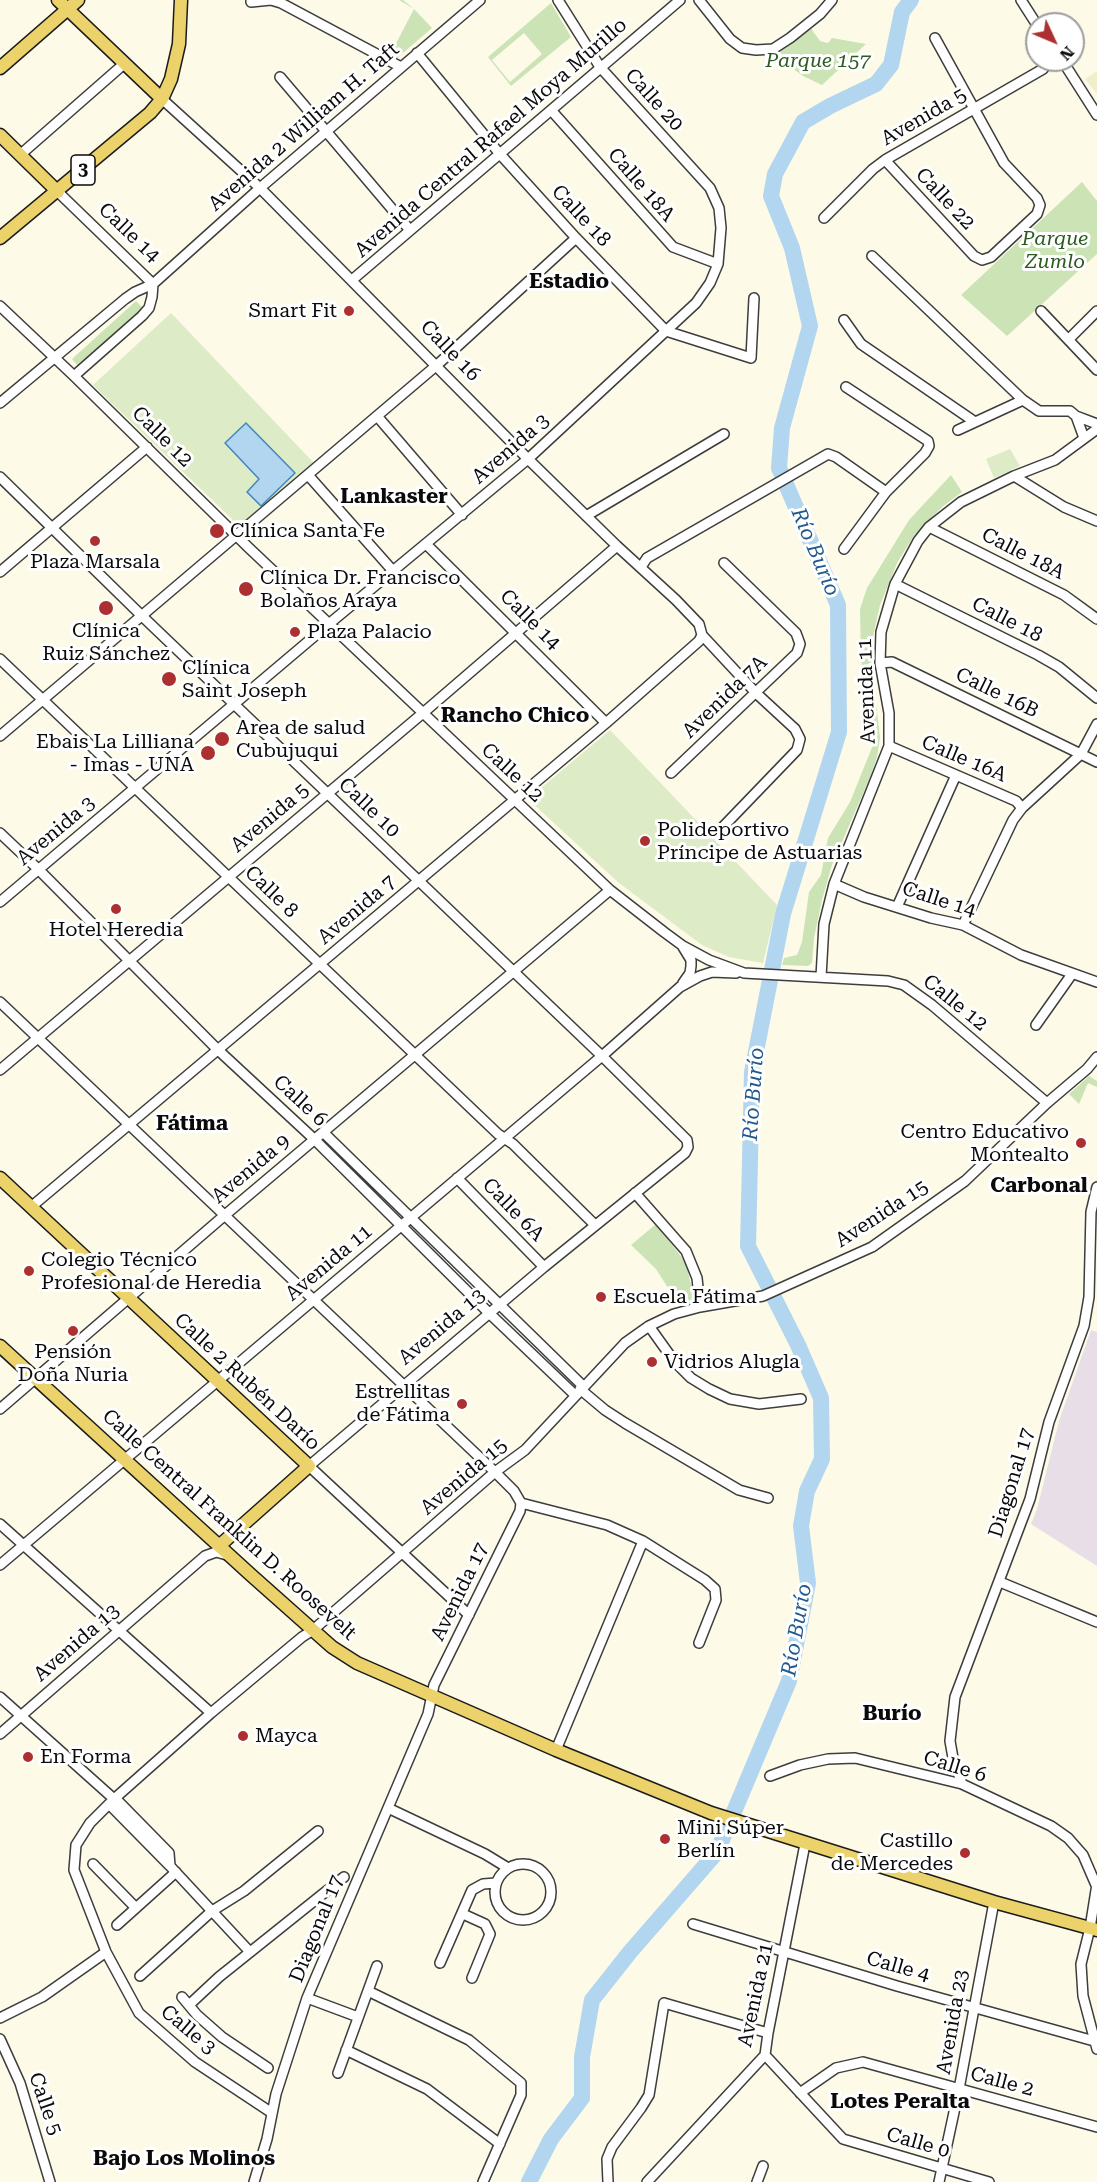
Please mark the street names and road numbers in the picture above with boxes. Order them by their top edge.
street label: Avenida Central Rafael Moya Murillo [350,13,632,263]
street label: Avenida 2 William H. Taft [204,38,404,216]
street label: Calle 20 [620,64,688,136]
street label: Avenida 5 [877,83,971,151]
street label: Calle 18A [602,143,680,227]
road number: 3 [71,155,95,185]
street label: Calle 22 [910,163,980,235]
street label: Calle 18 [546,180,616,252]
street label: Calle 14 [93,198,165,268]
street label: Calle 16 [415,315,485,387]
street label: Calle 12 [127,402,197,472]
street label: Avenida 3 [467,409,555,489]
street label: Calle 18A [977,523,1069,585]
street label: Calle 14 [495,585,565,655]
street label: Calle 18 [968,592,1046,648]
street label: Avenida 11 [853,638,881,744]
street label: Avenida 7A [678,651,772,743]
street label: Calle 16B [952,663,1042,723]
street label: Calle 16A [918,730,1010,788]
street label: Calle 12 [476,738,548,808]
street label: Calle 10 [333,773,405,843]
street label: Avenida 5 [226,778,314,858]
street label: Avenida 3 [12,791,100,871]
street label: Calle 8 [239,861,303,923]
street label: Avenida 7 [313,870,401,950]
street label: Calle 14 [899,877,979,923]
street label: Calle 12 [918,970,992,1036]
street label: Calle 6 [268,1070,332,1132]
street label: Avenida 9 [207,1129,295,1209]
street label: Calle 6A [477,1173,549,1247]
street label: Avenida 15 [831,1175,933,1253]
street label: Avenida 11 [281,1220,377,1306]
street label: Avenida 13 [394,1284,490,1370]
street label: Calle 2 Rubén Darío [169,1308,325,1456]
street label: Calle Central Franklin D. Roosevelt [97,1404,361,1646]
street label: Diagonal 17 [984,1425,1040,1541]
street label: Avenida 15 [416,1434,512,1520]
street label: Avenida 17 [426,1539,494,1645]
street label: Avenida 13 [29,1599,125,1687]
street label: Calle 6 [921,1746,989,1788]
street label: Diagonal 17 [285,1872,349,1986]
street label: Avenida 21 [733,1941,779,2049]
street label: Calle 4 [864,1947,932,1987]
street label: Avenida 23 [932,1968,974,2076]
street label: Calle 3 [155,2000,221,2060]
street label: Calle 2 [968,2062,1036,2102]
street label: Calle 5 [23,2069,67,2139]
street label: Calle 0 [884,2123,952,2163]

